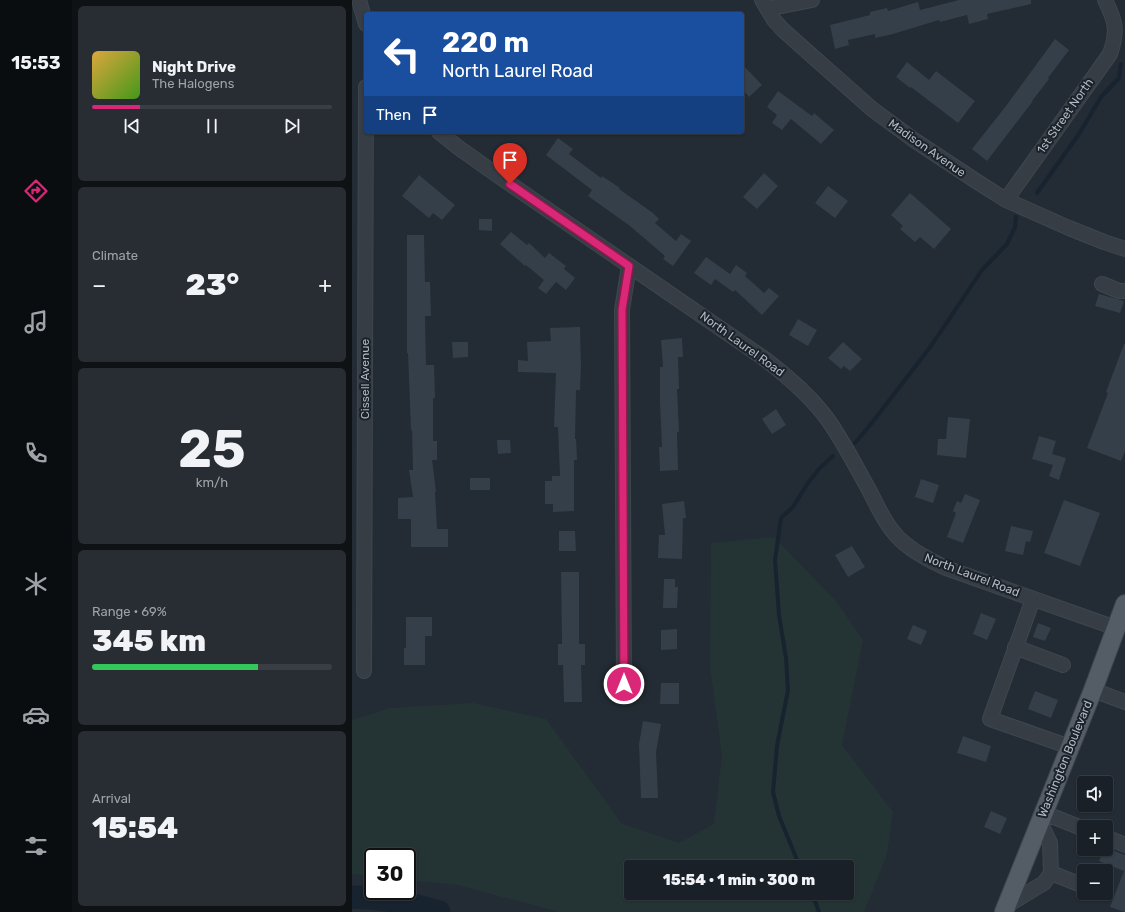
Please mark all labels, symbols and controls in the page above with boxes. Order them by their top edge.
text: 220 m [442,26,529,59]
icon: left [376,28,428,80]
text: 15:53 [11,52,61,74]
text: Night Drive [152,58,236,76]
text: North Laurel Road [442,60,593,82]
text: The Halogens [152,76,234,91]
street label: 1st Street North [1034,76,1096,156]
icon: arrive [419,104,441,126]
text: Then [376,106,411,124]
icon: previous [121,115,143,137]
icon: pause [201,115,223,137]
icon: next [281,115,303,137]
street label: Madison Avenue [886,116,969,180]
pin [493,143,527,184]
icon: arrive [499,149,521,171]
icon: directions [22,177,50,205]
text: Climate [92,248,138,263]
text: 23° [186,267,239,303]
text: − [92,272,106,299]
text: + [318,272,332,299]
icon: music [22,308,50,336]
street label: North Laurel Road [697,309,787,379]
street label: Cissell Avenue [358,339,372,419]
text: 25 [178,418,246,480]
icon: phone [22,439,50,467]
text: km/h [196,475,228,490]
street label: North Laurel Road [922,550,1022,600]
icon: climate [22,570,50,598]
text: Range · 69% [92,604,167,619]
text: 345 km [92,623,206,659]
position arrow [603,663,645,705]
street label: Washington Boulevard [1035,699,1095,819]
icon: car [22,701,50,729]
map controls [1077,776,1113,900]
button: sound [1077,776,1113,812]
text: Arrival [92,791,131,806]
text: 15:54 [92,810,178,846]
button: + [1077,820,1113,856]
icon: filters [22,832,50,860]
speed limit sign: 30 [364,848,416,900]
button: − [1077,864,1113,900]
text: 15:54 · 1 min · 300 m [663,871,815,889]

